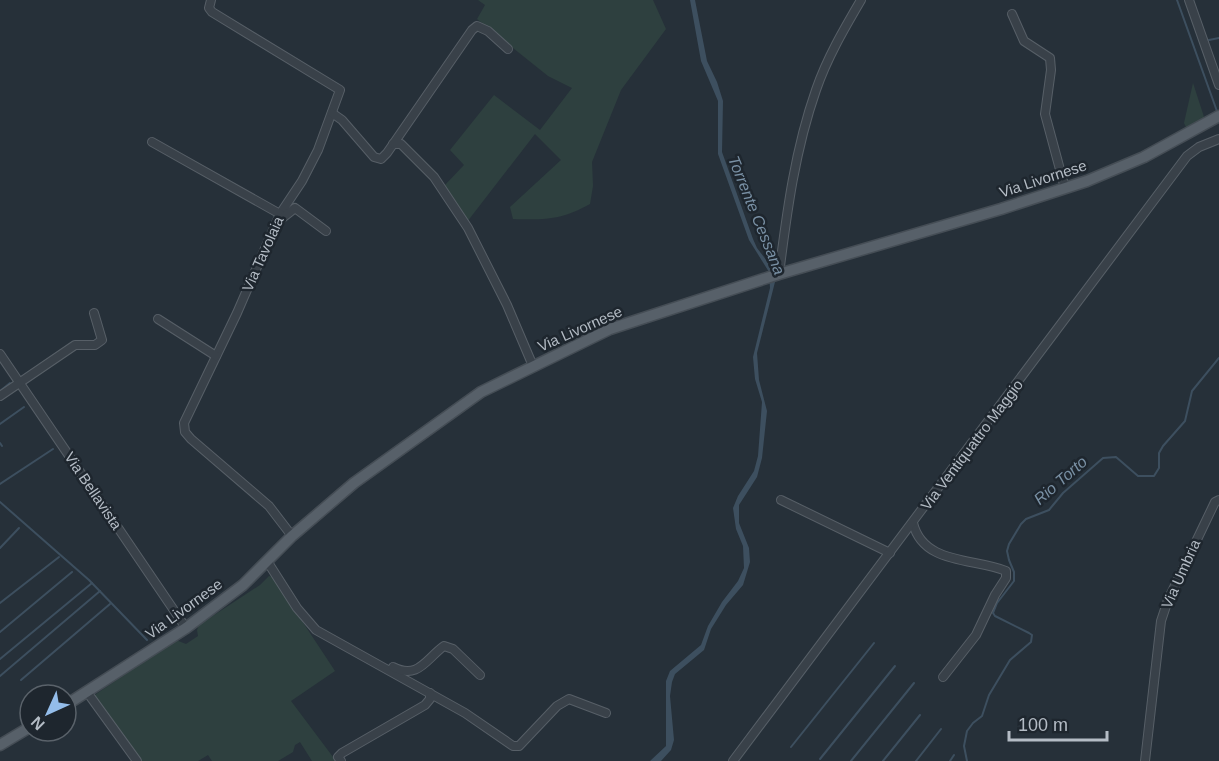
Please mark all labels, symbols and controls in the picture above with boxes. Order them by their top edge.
water label: Torrente Cessana [725,153,788,277]
street label: Via Livornese [997,156,1089,201]
street label: Via Tavolaia [238,213,287,294]
street label: Via Livornese [535,302,625,355]
street label: Via Ventiquattro Maggio [917,376,1026,513]
street label: Via Bellavista [61,449,126,533]
water label: Rio Torto [1030,453,1090,508]
street label: Via Umbria [1158,536,1204,611]
street label: Via Livornese [142,575,225,642]
north arrow [18,683,78,743]
scale bar [1009,704,1106,742]
text: N [28,713,48,733]
text: 100 m [1018,715,1068,735]

